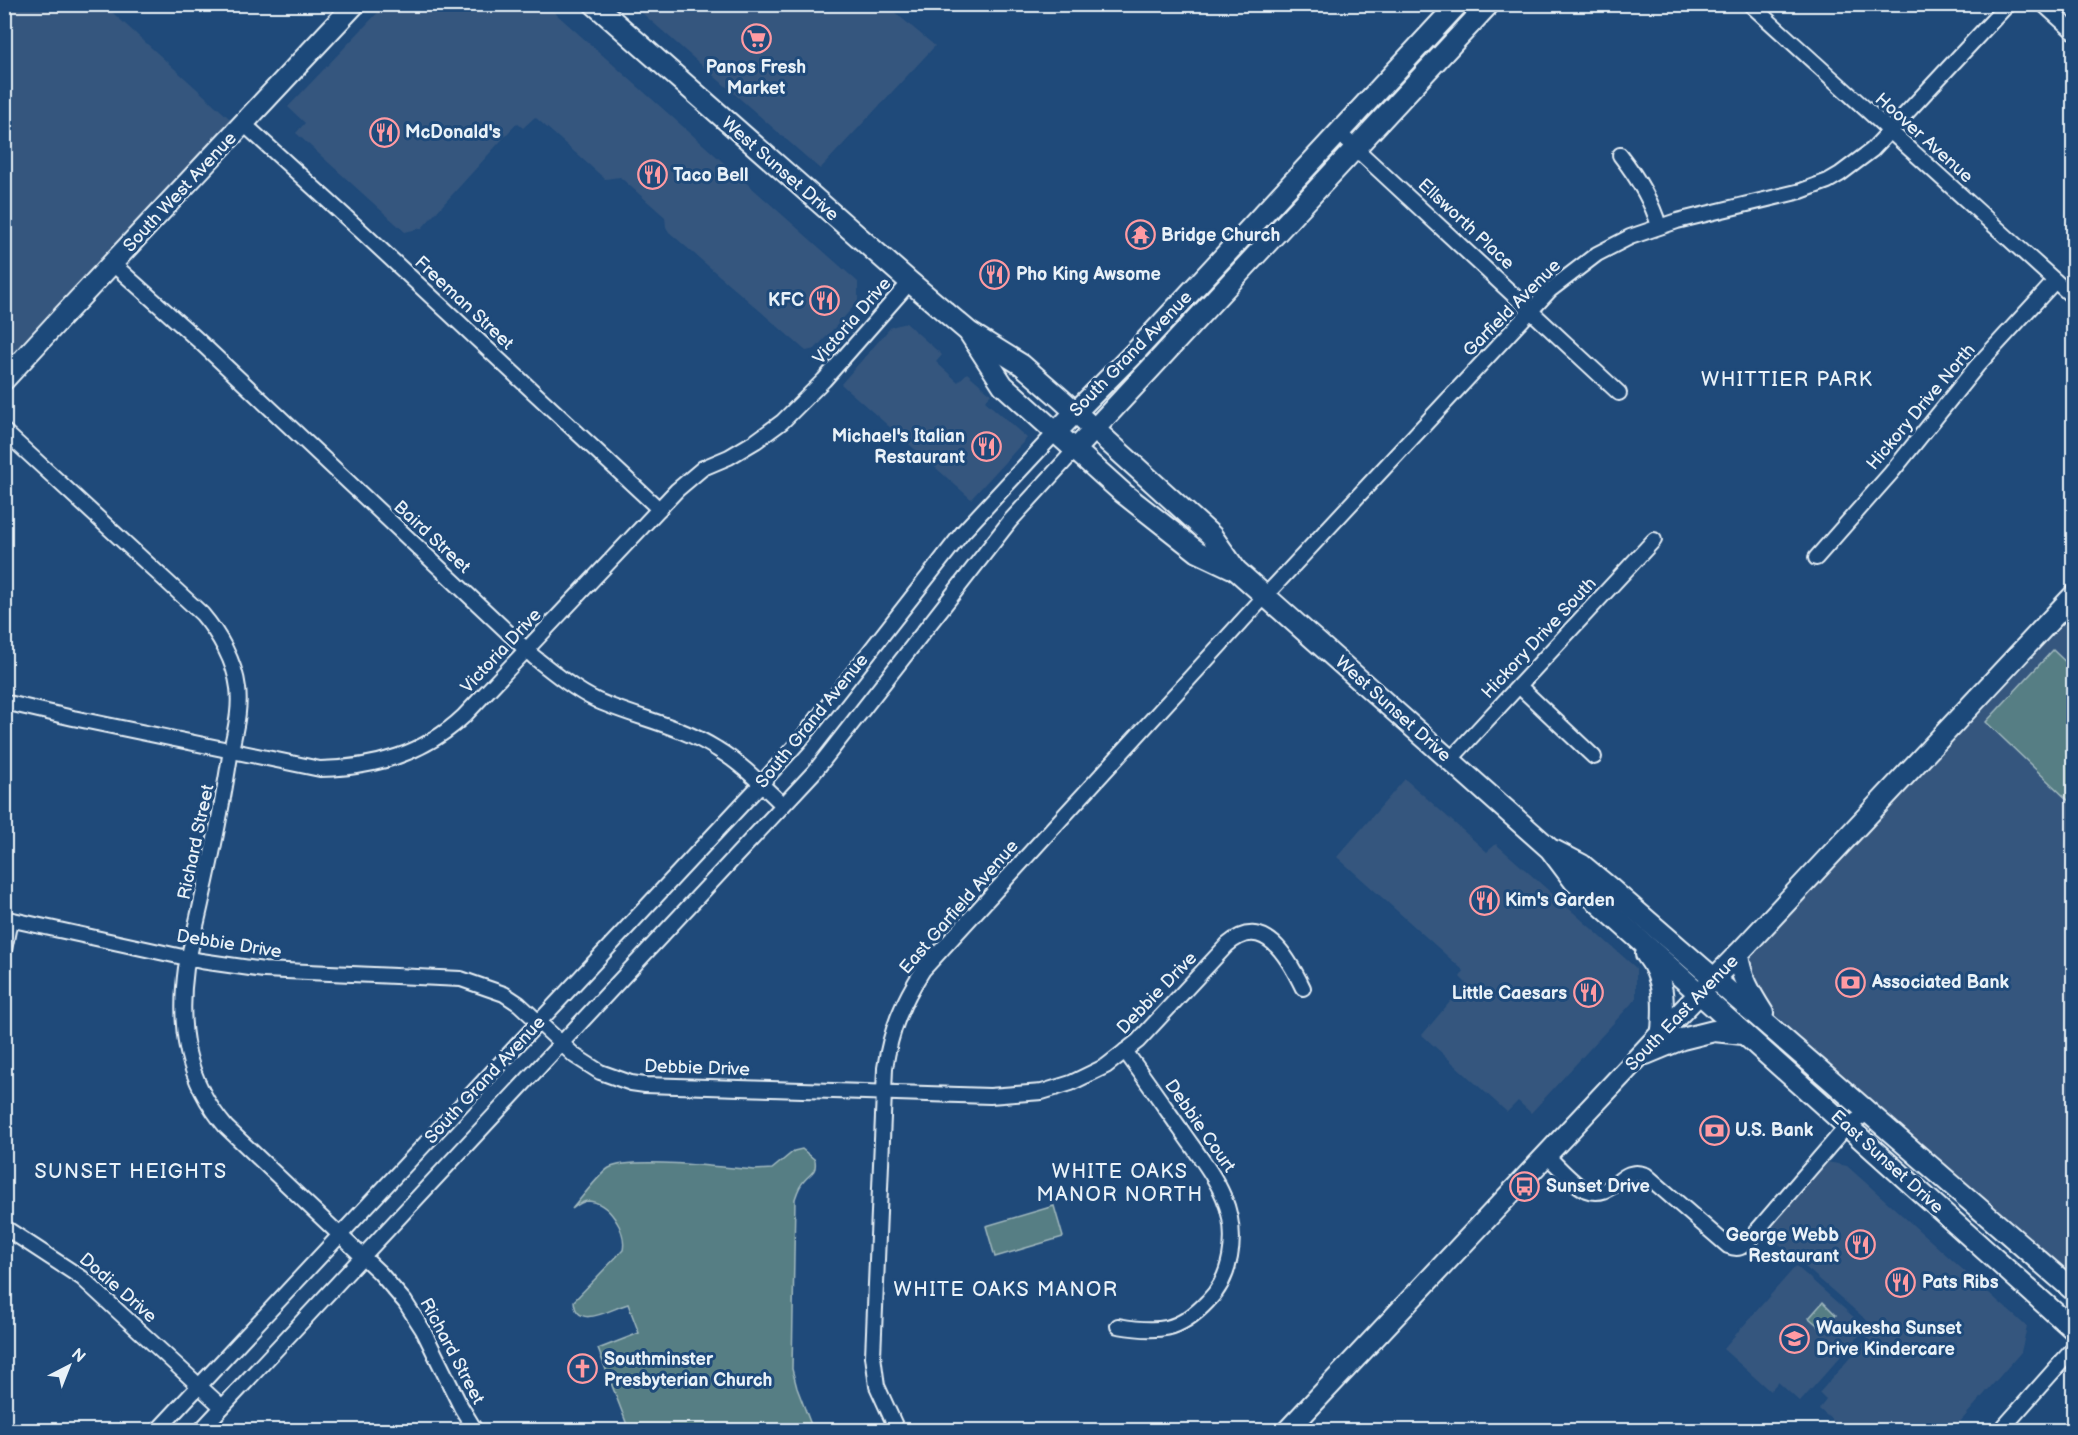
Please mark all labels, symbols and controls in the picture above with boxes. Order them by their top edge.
supermarket icon: Panos Fresh Market [740,22,772,54]
place label: Panos Fresh Market [706,57,806,99]
street label: Hoover Avenue [1871,89,1977,188]
street label: West Sunset Drive [717,112,843,226]
restaurant icon: McDonald's [368,116,400,148]
place label: McDonald's [405,122,501,143]
street label: South West Avenue [119,127,241,256]
restaurant icon: Taco Bell [636,159,668,191]
place label: Taco Bell [673,165,749,186]
street label: Ellsworth Place [1414,174,1519,274]
temple icon: Bridge Church [1124,219,1156,251]
place label: Bridge Church [1161,225,1280,246]
street label: Freeman Street [410,252,518,354]
street label: Garfield Avenue [1459,255,1565,361]
restaurant icon: Pho King Awsome [979,258,1011,290]
place label: Pho King Awsome [1016,264,1161,285]
street label: Victoria Drive [809,273,896,369]
restaurant icon: KFC [809,284,841,316]
street label: South Grand Avenue [1065,286,1197,421]
place label: KFC [768,290,804,311]
street label: Hickory Drive North [1862,340,1980,474]
district label: WHITTIER PARK [1701,368,1873,392]
place label: Michael's Italian Restaurant [832,426,965,468]
restaurant icon: Michael's Italian Restaurant [970,430,1002,462]
street label: Baird Street [389,496,475,578]
street label: Hickory Drive South [1477,573,1601,703]
street label: Victoria Drive [456,604,546,698]
street label: South Grand Avenue [751,649,873,792]
street label: West Sunset Drive [1331,652,1455,767]
street label: Richard Street [174,782,219,901]
street label: East Garfield Avenue [895,836,1023,978]
restaurant icon: Kim's Garden [1468,884,1500,916]
place label: Kim's Garden [1505,890,1615,911]
street label: Debbie Drive [175,925,283,963]
street label: Debbie Drive [1113,947,1202,1038]
street label: South East Avenue [1621,950,1743,1075]
bank icon: Associated Bank [1835,966,1867,998]
place label: Associated Bank [1871,972,2009,993]
restaurant icon: Little Caesars [1572,977,1604,1009]
place label: Little Caesars [1452,983,1567,1004]
street label: South Grand Avenue [420,1012,550,1148]
street label: Debbie Drive [644,1056,751,1080]
street label: Debbie Court [1160,1075,1240,1177]
street label: East Sunset Drive [1826,1106,1948,1218]
bank icon: U.S. Bank [1698,1114,1730,1146]
place label: U.S. Bank [1735,1120,1814,1141]
district label: SUNSET HEIGHTS [34,1160,228,1184]
district label: WHITE OAKS MANOR NORTH [1036,1160,1204,1207]
bus stop icon: Sunset Drive [1509,1170,1541,1202]
place label: Sunset Drive [1546,1176,1650,1197]
place label: George Webb Restaurant [1726,1225,1839,1267]
restaurant icon: George Webb Restaurant [1844,1229,1876,1261]
street label: Dodie Drive [75,1249,161,1327]
restaurant icon: Pats Ribs [1885,1266,1917,1298]
place label: Pats Ribs [1922,1272,1999,1293]
district label: WHITE OAKS MANOR [894,1278,1118,1302]
street label: Richard Street [415,1294,489,1408]
place label: Waukesha Sunset Drive Kindercare [1816,1318,1962,1360]
school or university icon: Waukesha Sunset Drive Kindercare [1779,1322,1811,1354]
north arrow [39,1336,99,1396]
text: N [67,1345,89,1367]
place label: Southminster Presbyterian Church [604,1349,772,1391]
church icon: Southminster Presbyterian Church [567,1353,599,1385]

